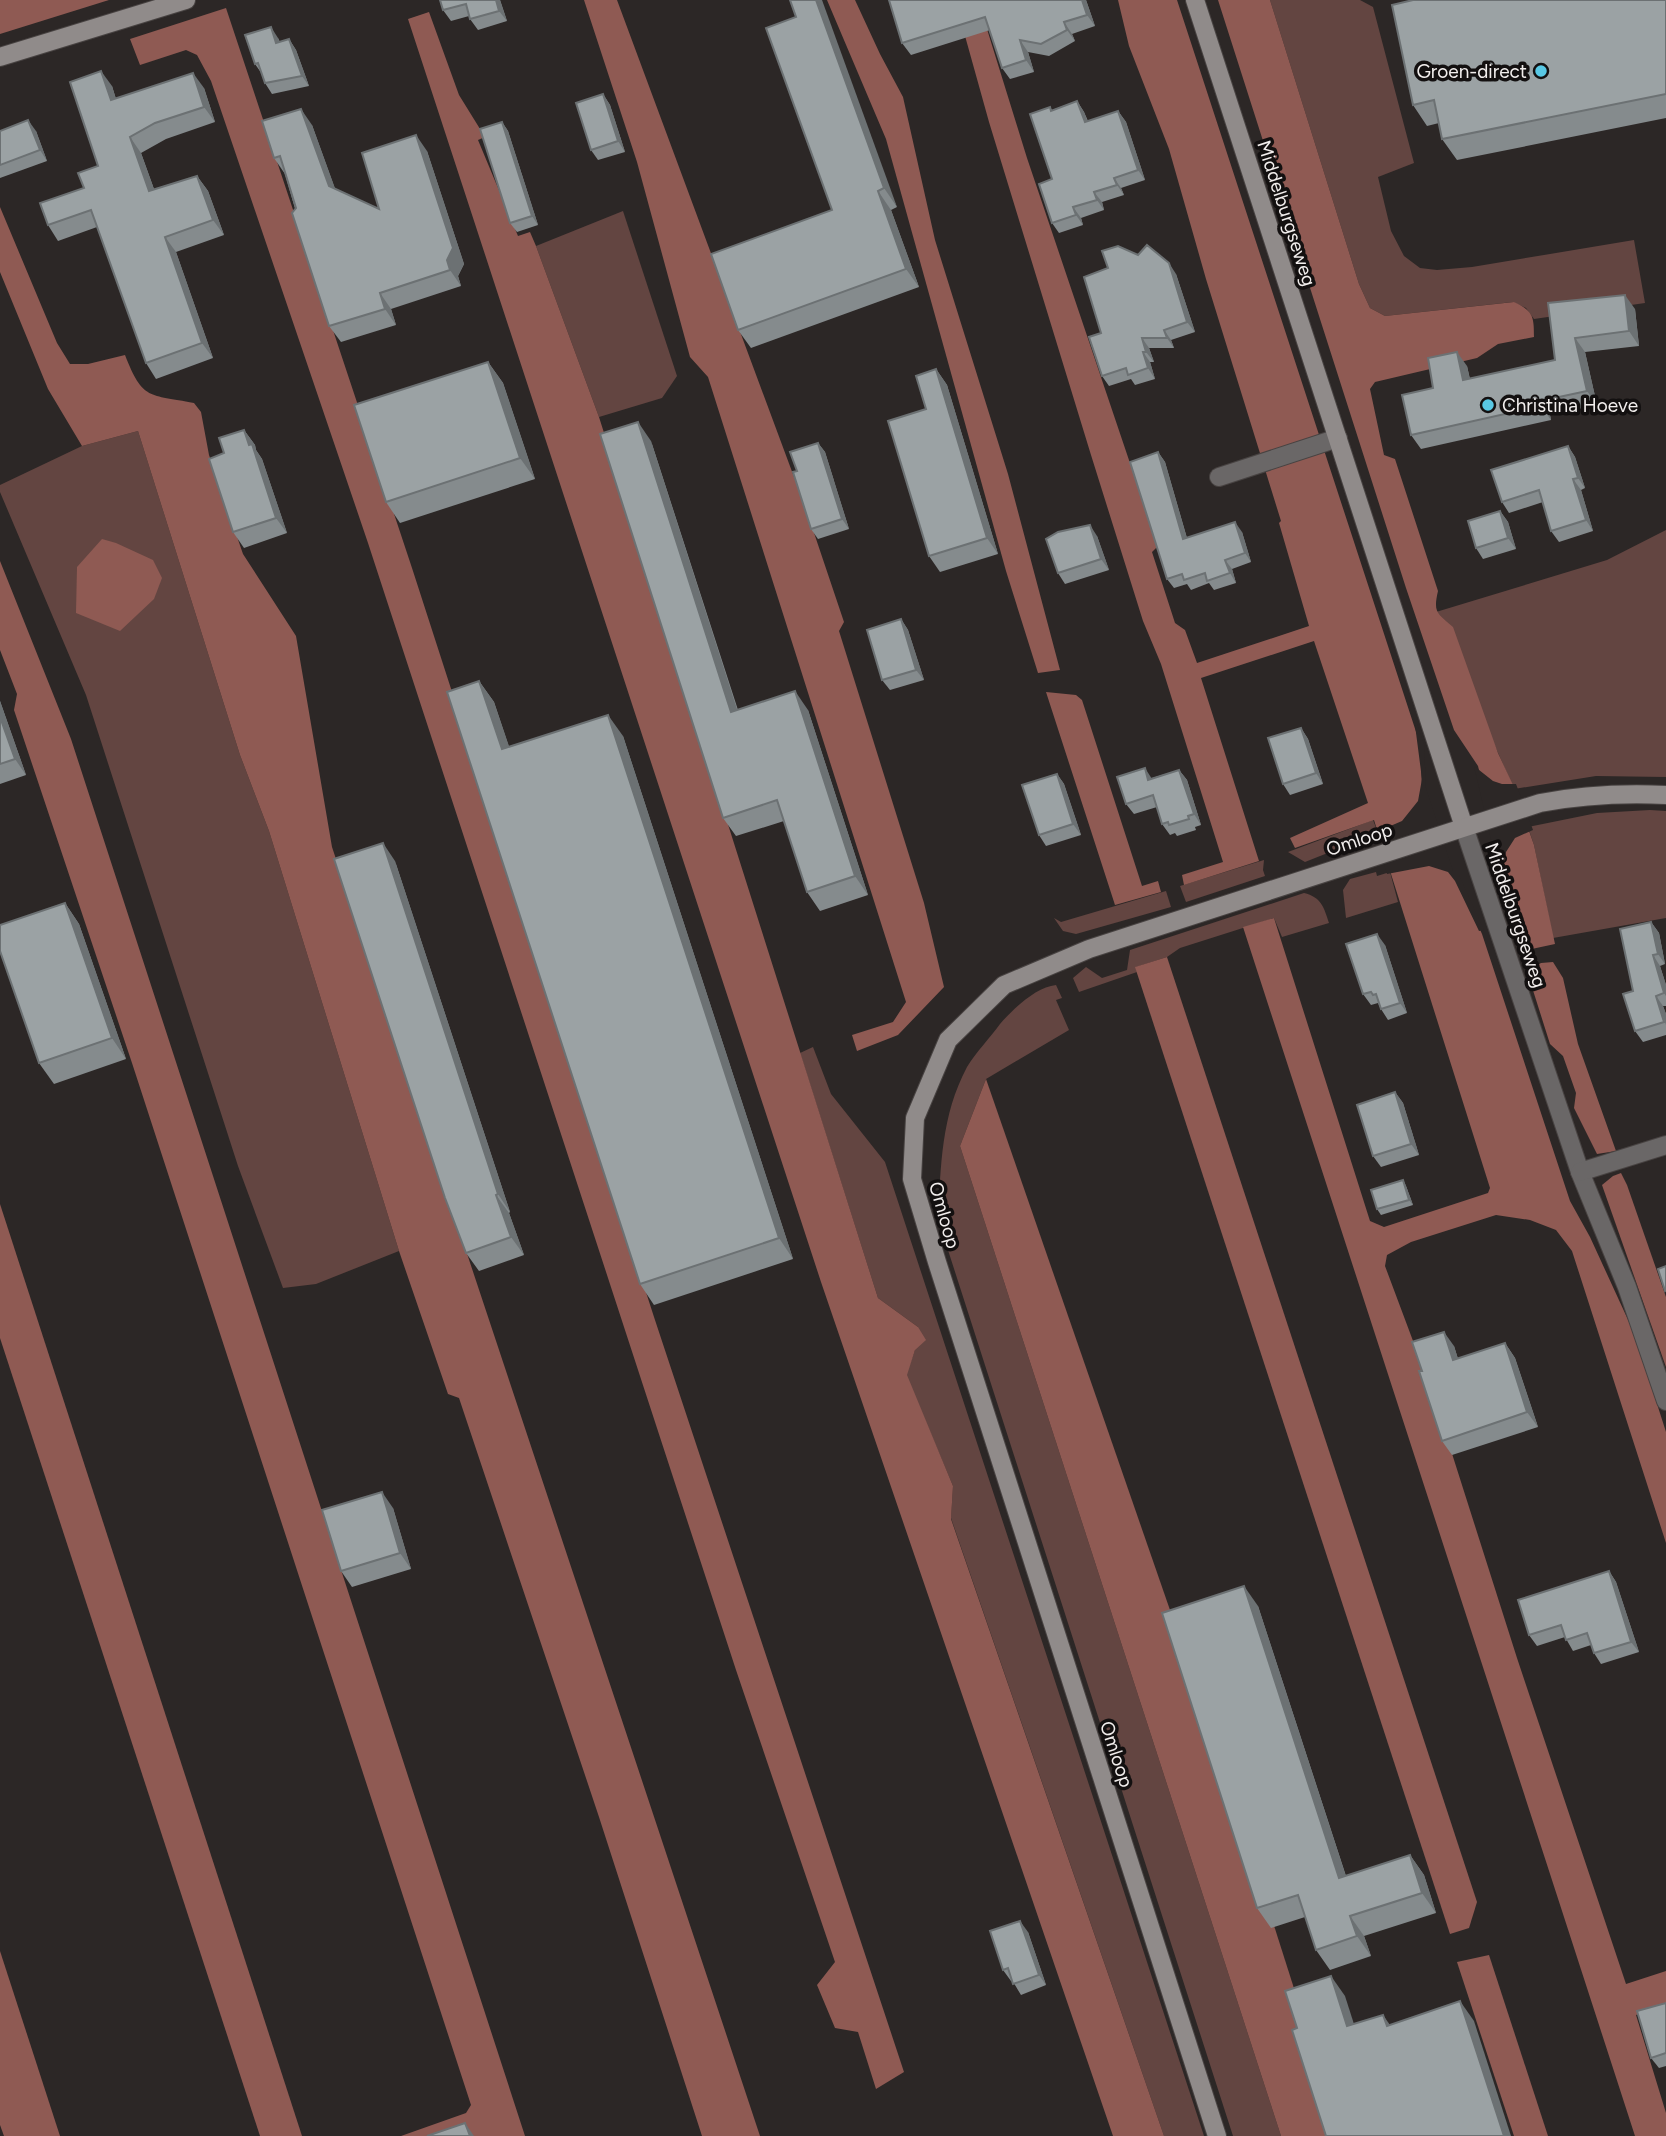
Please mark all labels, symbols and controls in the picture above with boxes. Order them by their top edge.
place label: Groen-direct [1416,60,1527,83]
marker: Groen-direct [1533,63,1549,79]
street label: Middelburgseweg [1252,137,1321,289]
place label: Christina Hoeve [1502,394,1638,417]
marker: Christina Hoeve [1480,397,1496,413]
street label: Omloop [1323,818,1395,861]
street label: Middelburgseweg [1480,840,1551,991]
street label: Omloop [924,1179,965,1251]
street label: Omloop [1095,1718,1138,1790]

